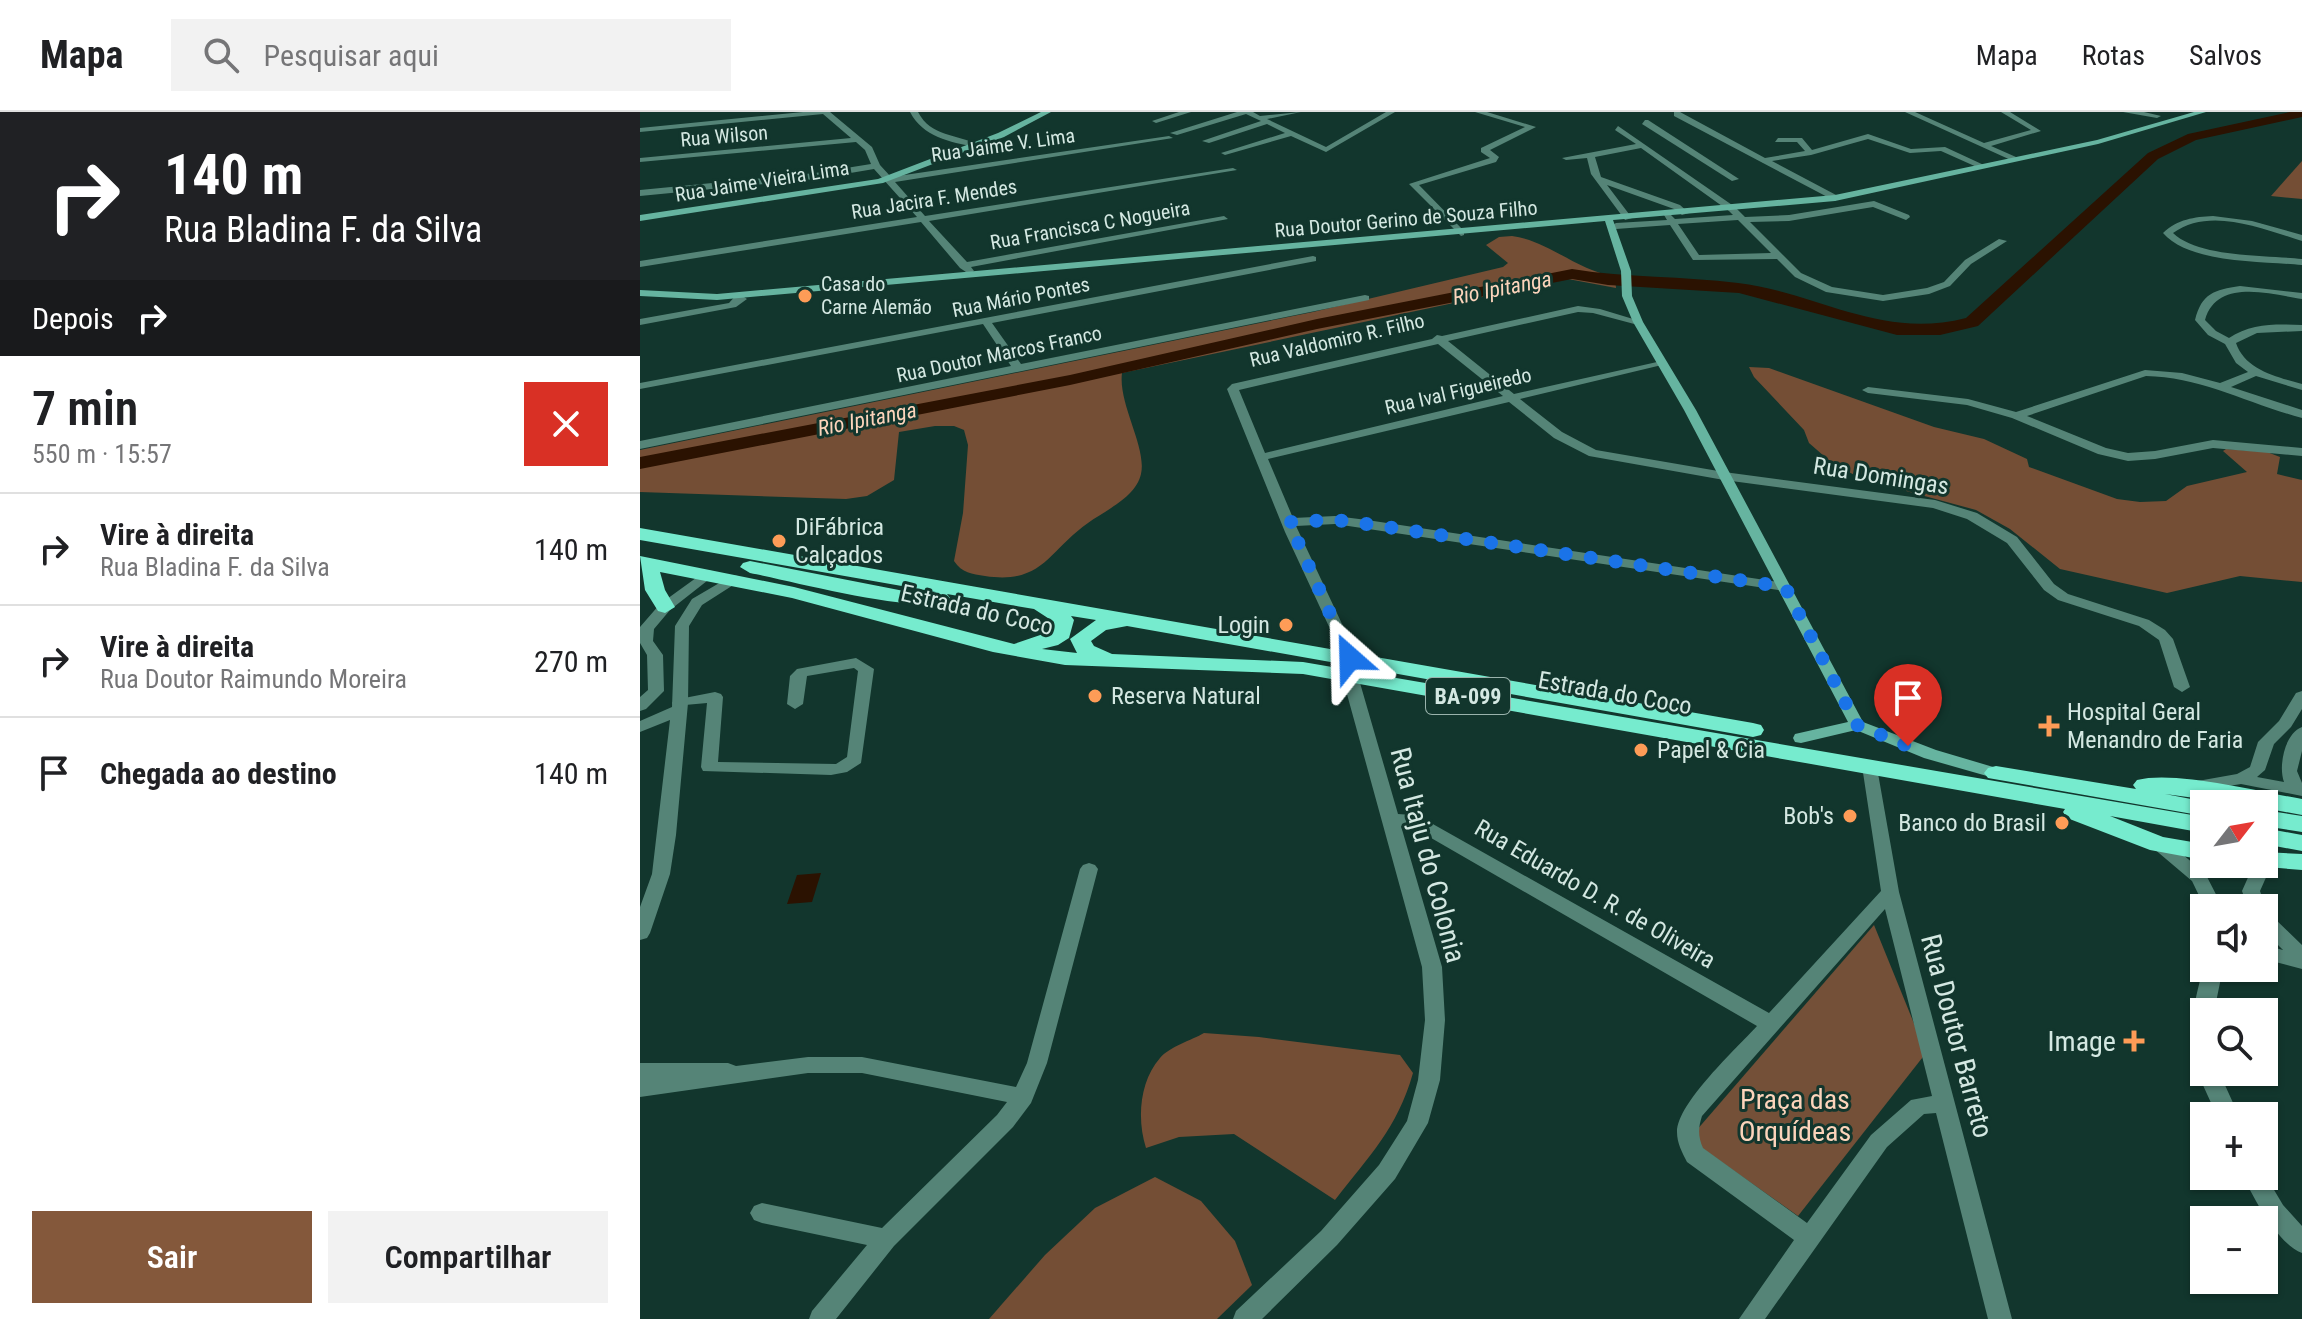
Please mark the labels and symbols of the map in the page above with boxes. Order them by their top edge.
street label: Rua Wilson [679,120,769,152]
street label: Rua Jaime V. Lima [930,123,1076,167]
street label: Rua Jaime Vieira Lima [673,155,851,207]
street label: Rua Jacira F. Mendes [850,174,1018,224]
street label: Rua Francisca C Nogueira [988,196,1192,254]
street label: Rua Doutor Gerino de Souza Filho [1274,196,1538,242]
water label: Rio Ipitanga [1450,266,1554,310]
place label: Casa do Carne Alemão [821,272,932,319]
street label: Rua Mário Pontes [950,272,1092,322]
marker: Casa do Carne Alemão [796,287,814,305]
street label: Rua Valdomiro R. Filho [1247,308,1427,372]
street label: Rua Doutor Marcos Franco [894,321,1104,387]
street label: Rua Ival Figueiredo [1382,362,1534,420]
water label: Rio Ipitanga [815,397,919,441]
street label: Rua Domingas [1811,451,1951,501]
place label: DiFábrica Calçados [795,513,884,569]
marker: DiFábrica Calçados [770,532,788,550]
street label: Estrada do Coco [898,579,1056,641]
place label: Login [1218,611,1270,639]
marker: Login [1277,616,1295,634]
position arrow [1308,616,1392,700]
pin [1874,664,1942,746]
street label: Estrada do Coco [1536,666,1694,720]
road number: BA-099 [1426,678,1510,714]
place label: Reserva Natural [1111,682,1261,710]
marker: Reserva Natural [1086,687,1104,705]
place label: Hospital Geral Menandro de Faria [2067,698,2243,754]
marker: Hospital Geral Menandro de Faria [2038,715,2060,737]
place label: Papel & Cia [1657,736,1765,764]
marker: Papel & Cia [1632,741,1650,759]
street label: Rua Itaju do Colonia [1383,744,1473,966]
north arrow [2190,790,2278,878]
place label: Bob's [1783,802,1834,830]
marker: Bob's [1841,807,1859,825]
place label: Banco do Brasil [1898,809,2046,837]
street label: Rua Eduardo D. R. de Oliveira [1470,814,1720,974]
marker: Banco do Brasil [2053,814,2071,832]
street label: Rua Doutor Barreto [1914,931,2000,1141]
place label: Image [2048,1025,2116,1058]
marker: Image [2123,1030,2145,1052]
park label: Praça das Orquídeas [1739,1083,1851,1148]

